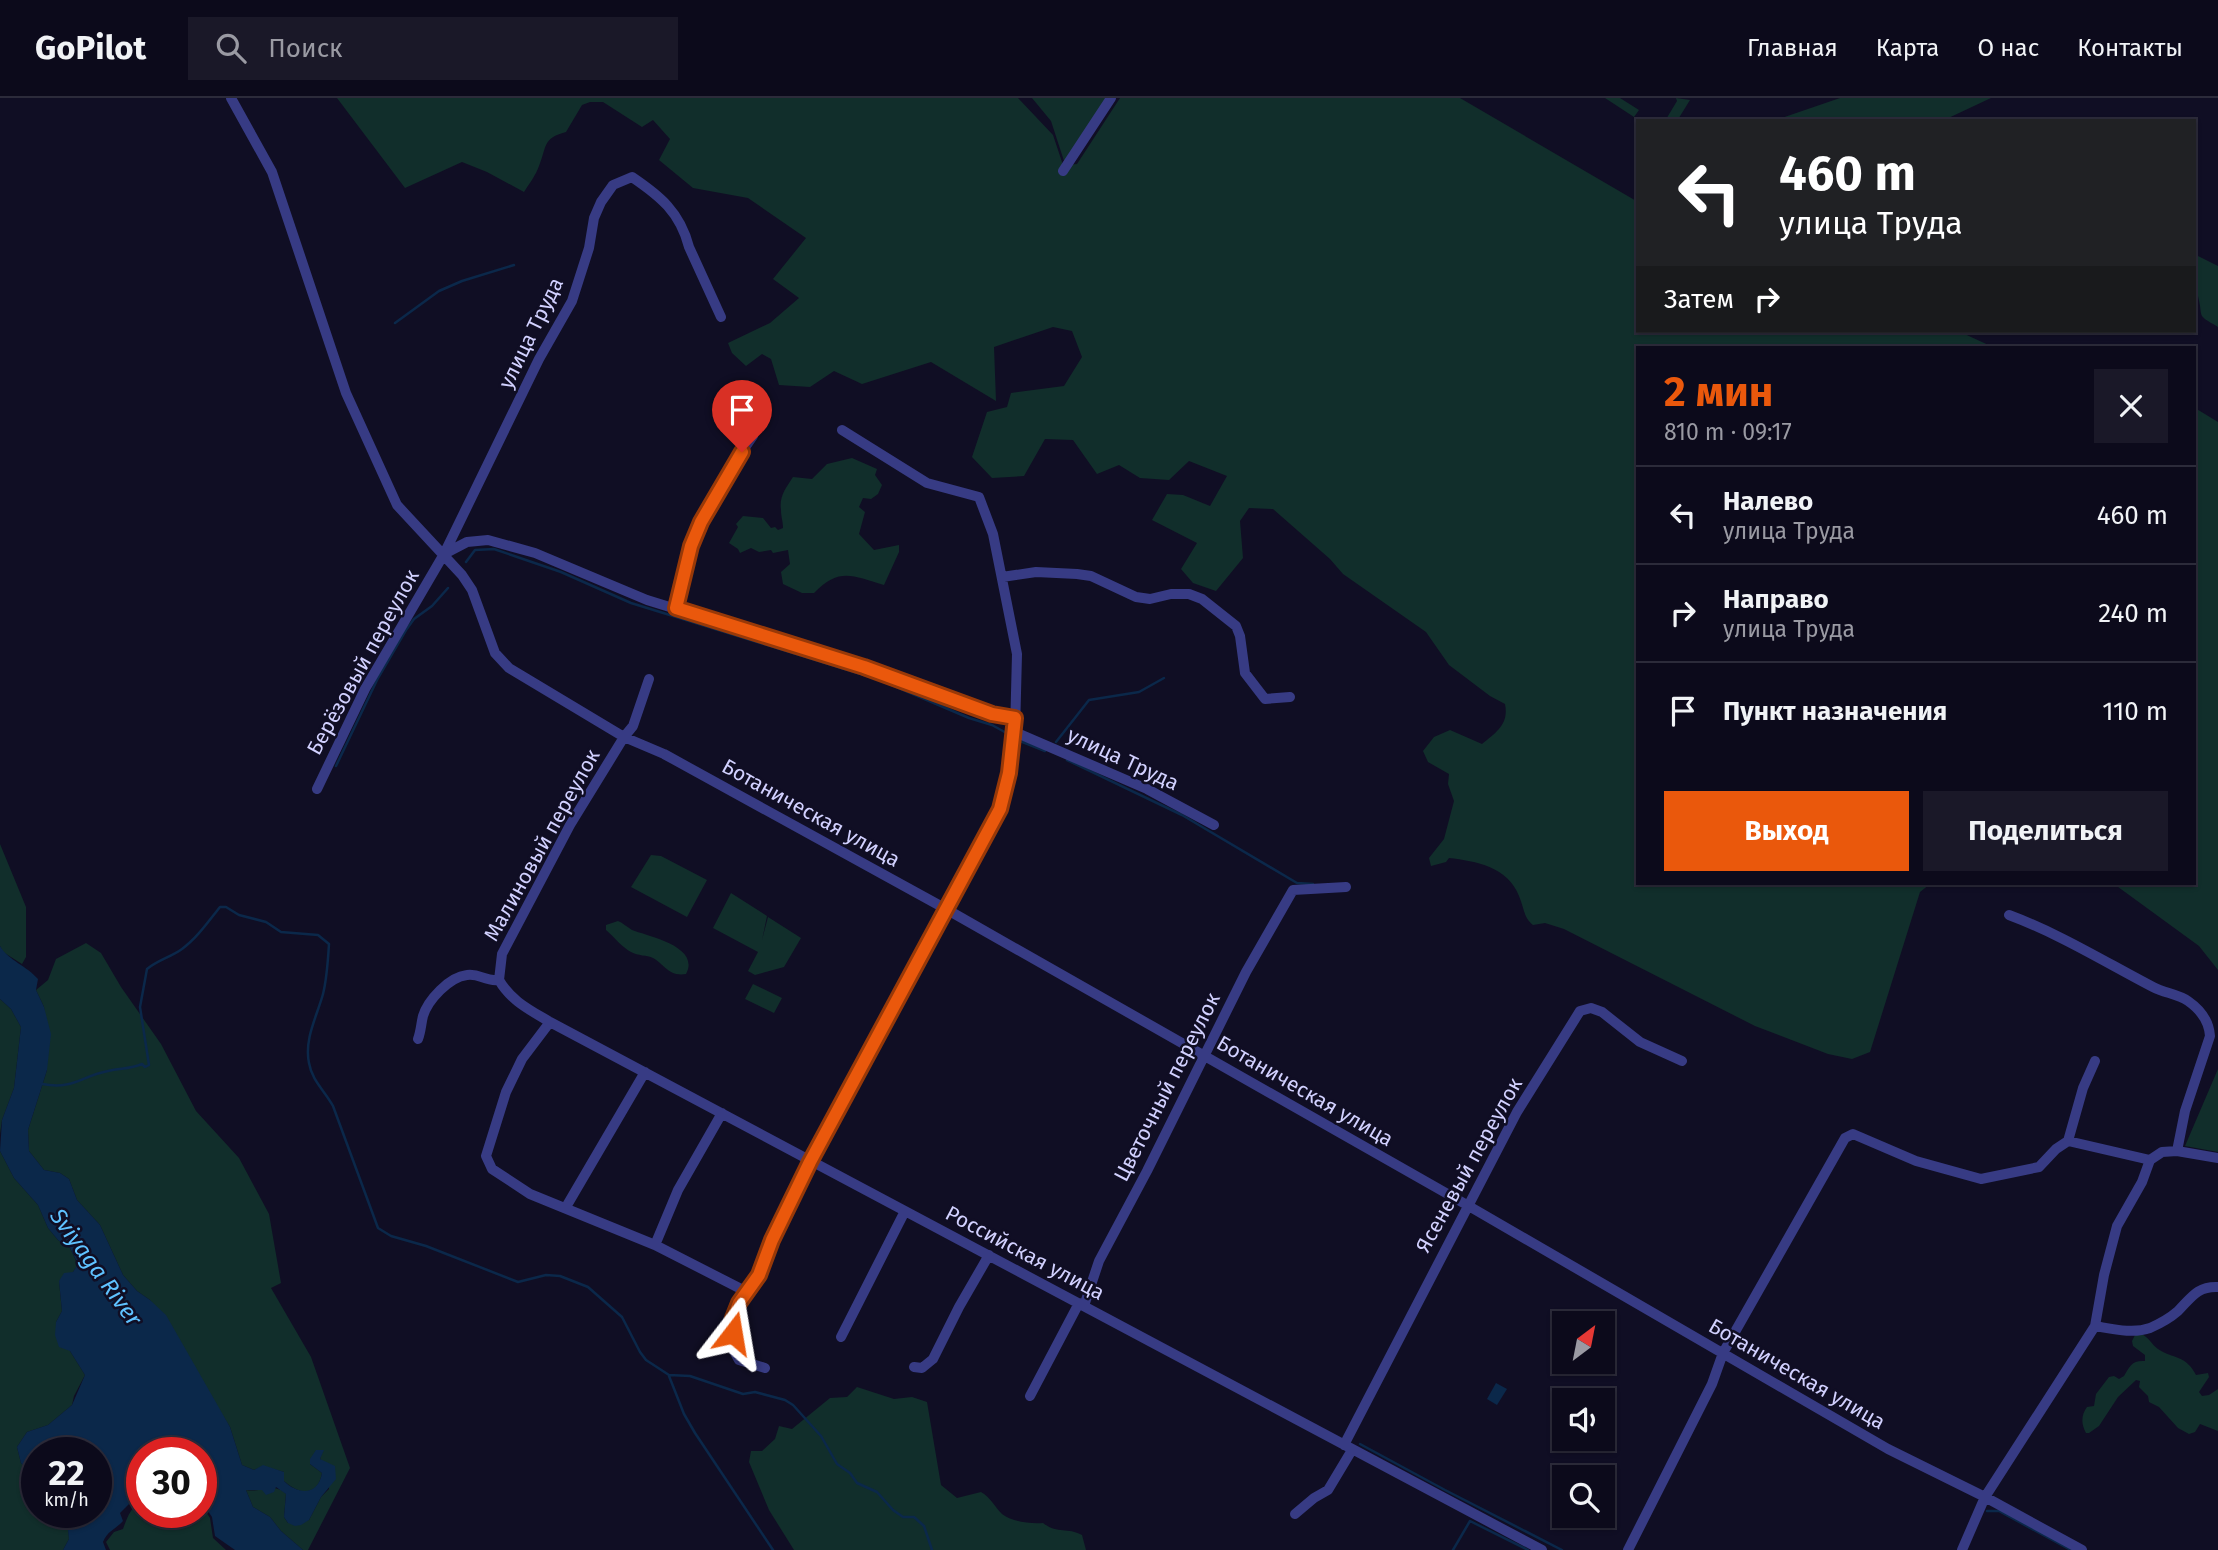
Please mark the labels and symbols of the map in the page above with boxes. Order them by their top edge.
street label: улица Труда [493,273,569,393]
pin [712,380,772,452]
street label: Берёзовый переулок [301,565,425,759]
street label: улица Труда [1063,722,1183,796]
street label: Малиновый переулок [478,744,606,946]
street label: Ботаническая улица [717,753,905,873]
street label: Цветочный переулок [1108,988,1226,1186]
street label: Ботаническая улица [1212,1030,1398,1152]
street label: Ясеневый переулок [1410,1073,1528,1257]
street label: Российская улица [941,1200,1109,1306]
water label: Sviyaga River [43,1202,149,1332]
position arrow [696,1296,770,1370]
north arrow [1552,1311,1615,1374]
street label: Ботаническая улица [1704,1313,1890,1435]
speed limit sign: 30 [126,1437,217,1528]

